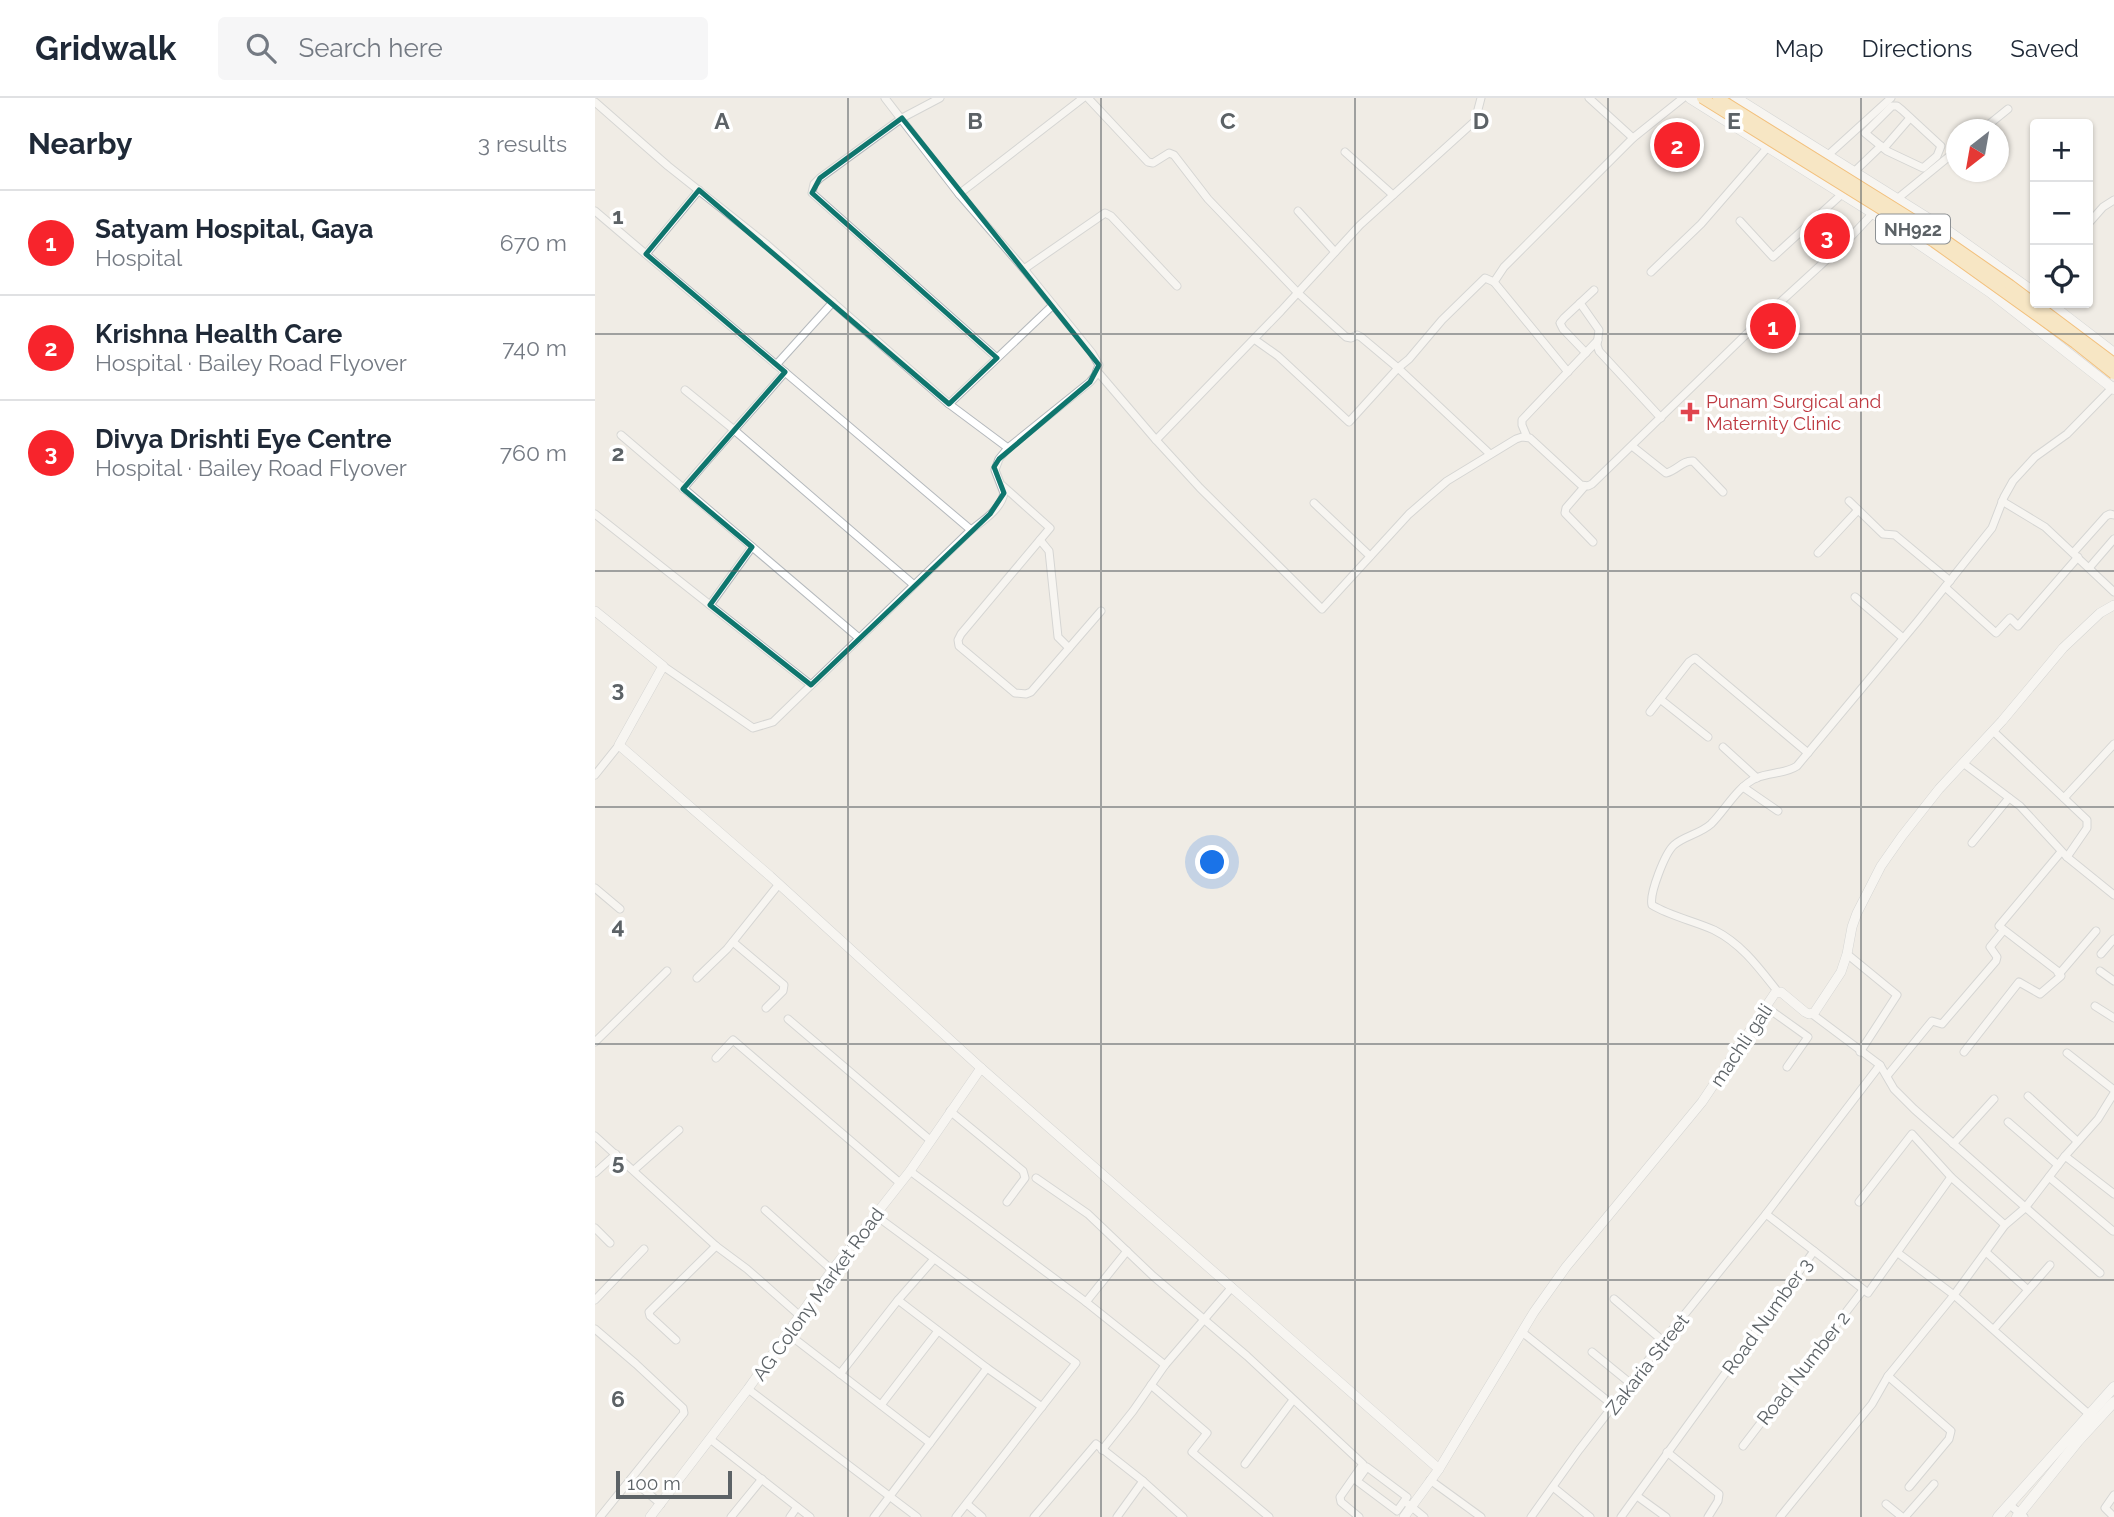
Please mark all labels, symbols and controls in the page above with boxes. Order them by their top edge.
search box [218,17,708,80]
text: Gridwalk [35,29,176,68]
icon: search [242,29,280,67]
text: Search here [298,33,443,63]
text: Map [1775,34,1824,63]
text: Directions [1862,34,1972,63]
text: Saved [2010,34,2079,63]
text: A [714,107,730,134]
text: B [967,107,983,134]
text: C [1220,107,1236,134]
text: D [1473,107,1489,134]
text: E [1727,107,1741,134]
pin: 2 [1654,119,1700,171]
north arrow [1946,119,2009,182]
map controls [2030,119,2093,308]
button: + [2030,119,2093,182]
text: Nearby [28,126,132,161]
text: 3 results [478,130,567,157]
button: − [2030,182,2093,245]
text: 1 [612,202,624,229]
pin: 3 [1804,210,1850,262]
text: Satyam Hospital, Gaya [95,214,373,244]
road number: NH922 [1876,214,1950,244]
text: 1 [45,229,57,256]
text: 670 m [500,229,567,256]
text: Hospital [95,244,182,271]
button: locate [2030,245,2093,308]
pin: 1 [1750,300,1796,352]
text: Krishna Health Care [95,319,342,349]
text: 2 [45,334,57,361]
text: 740 m [502,334,567,361]
text: Hospital · Bailey Road Flyover [95,349,407,376]
place label: Punam Surgical and Maternity Clinic [1706,390,1881,434]
marker: Punam Surgical and Maternity Clinic [1680,402,1700,422]
text: Divya Drishti Eye Centre [95,424,392,454]
text: 3 [45,439,57,466]
text: 760 m [500,439,567,466]
text: 2 [612,439,624,466]
text: Hospital · Bailey Road Flyover [95,454,407,481]
text: 3 [612,675,624,702]
your location [1195,845,1229,879]
text: 4 [611,912,625,939]
street label: machli gali [1705,1000,1777,1090]
text: 5 [612,1148,625,1175]
street label: AG Colony Market Road [748,1203,888,1385]
street label: Road Number 3 [1718,1254,1816,1378]
street label: Road Number 2 [1752,1307,1854,1429]
street label: Zakaria Street [1601,1309,1693,1419]
text: 6 [611,1385,625,1412]
scale bar [616,1468,731,1500]
text: 100 m [627,1472,681,1494]

